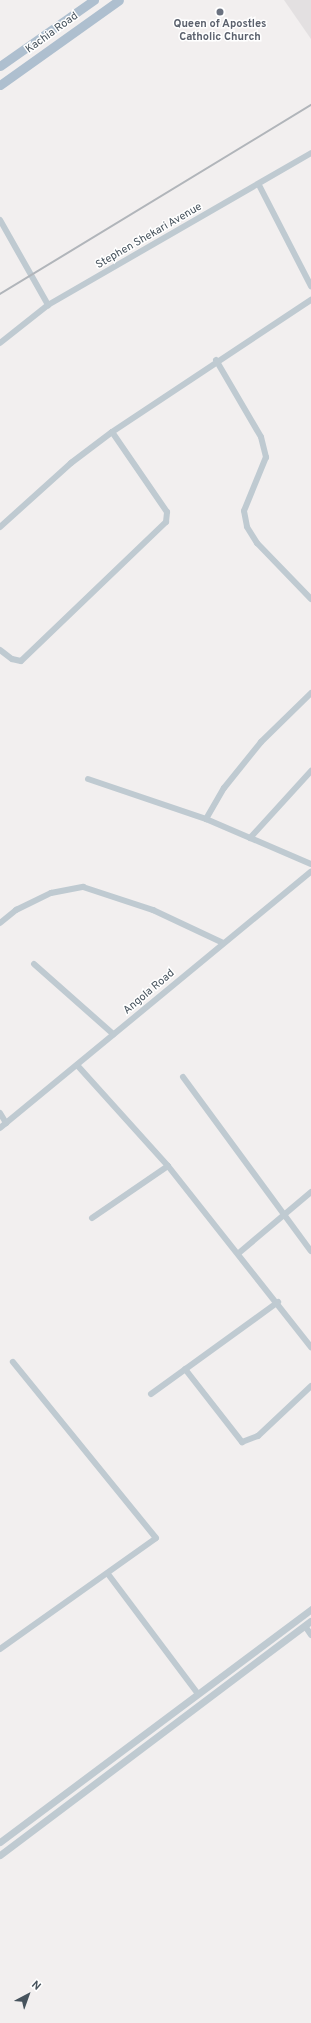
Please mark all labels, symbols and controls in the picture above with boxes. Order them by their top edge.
marker: Queen of Apostles Catholic Church [215,7,225,17]
street label: Kachia Road [23,10,81,56]
place label: Queen of Apostles Catholic Church [173,18,267,44]
street label: Stephen Shekari Avenue [93,200,205,272]
street label: Angola Road [121,967,177,1017]
north arrow [8,1975,48,2015]
text: N [28,1978,43,1994]

